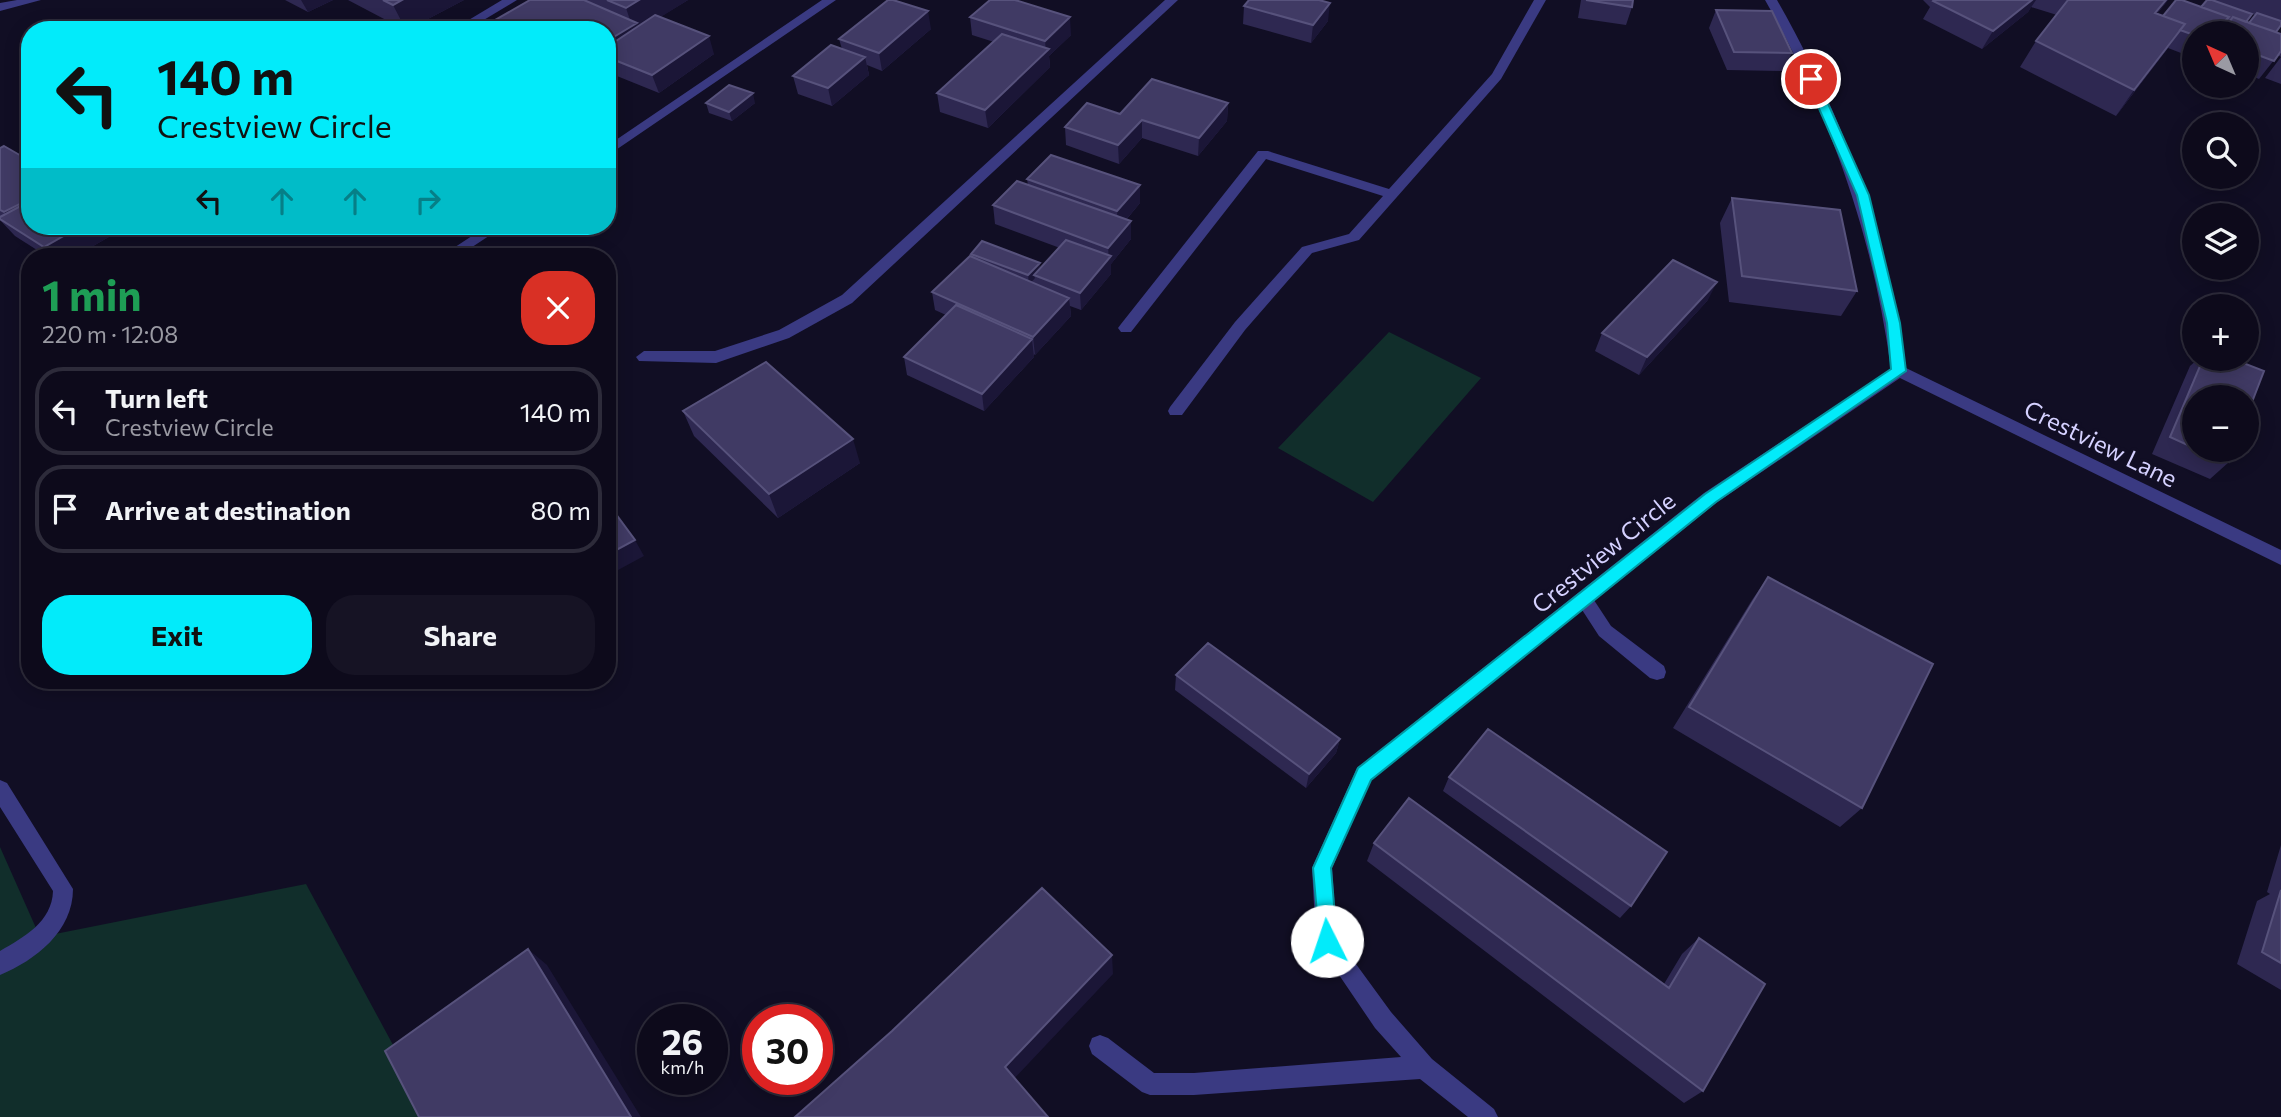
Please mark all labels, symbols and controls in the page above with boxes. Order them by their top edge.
north arrow [2182,21,2259,98]
map controls [2182,21,2259,462]
text: 140 m [157,45,294,105]
icon: left [42,49,133,140]
pin [1781,49,1841,109]
icon: arrive [1792,60,1830,98]
text: Crestview Circle [157,105,392,145]
button: search [2182,112,2259,189]
icon: left [190,182,228,220]
icon: ahead [263,182,301,220]
icon: ahead [336,182,374,220]
icon: right [409,182,447,220]
button: layers [2182,203,2259,280]
text: 1 min [42,268,142,320]
button: close [521,271,595,345]
button: + [2182,294,2259,371]
text: 220 m · 12:08 [42,320,178,348]
text: Turn left [105,382,208,413]
button: − [2182,385,2259,462]
icon: left [46,392,84,430]
street label: Crestview Lane [2020,394,2182,492]
text: 140 m [520,396,591,427]
text: Crestview Circle [105,413,274,441]
street label: Crestview Circle [1525,485,1681,619]
icon: arrive [46,490,84,528]
text: Arrive at destination [105,494,351,525]
text: 80 m [531,494,591,525]
button: Exit [42,595,312,675]
button: Share [326,595,595,675]
position arrow [1290,904,1364,978]
speed limit sign: 30 [742,1004,833,1095]
text: 26 [662,1019,703,1062]
text: km/h [661,1056,704,1078]

